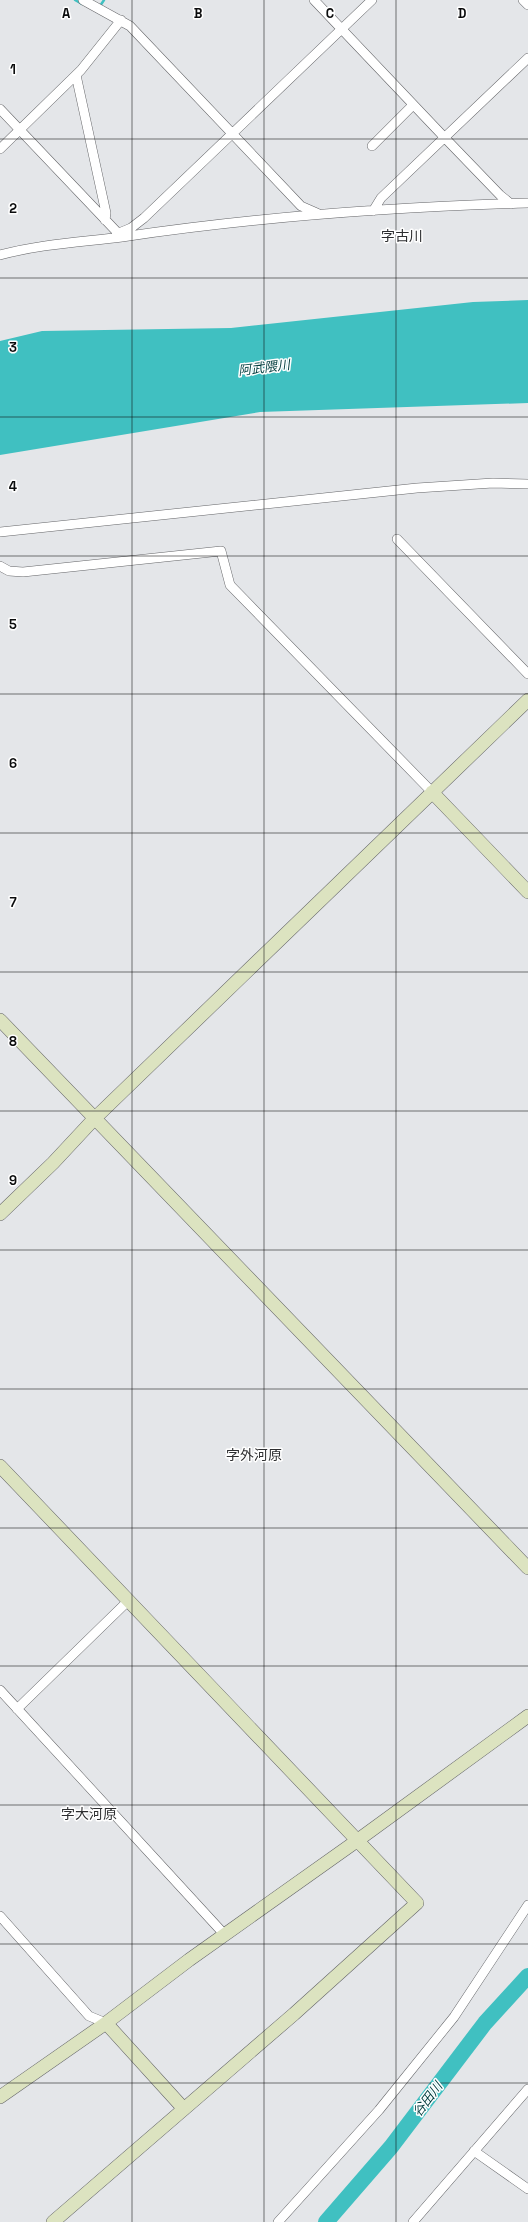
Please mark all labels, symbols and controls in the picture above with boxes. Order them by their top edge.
text: A [62,5,71,22]
text: B [194,5,203,22]
text: C [326,5,334,22]
text: D [458,5,467,22]
text: 1 [10,61,16,78]
text: 2 [9,200,17,217]
district label: 字古川 [381,227,423,245]
text: 3 [9,339,17,356]
water label: 阿武隈川 [237,356,293,379]
text: 4 [9,478,17,495]
text: 5 [9,616,17,633]
text: 6 [9,755,17,772]
text: 7 [9,894,17,911]
text: 8 [9,1033,17,1050]
text: 9 [9,1172,17,1189]
district label: 字外河原 [226,1446,282,1464]
district label: 字大河原 [61,1805,117,1823]
water label: 谷田川 [409,2077,447,2120]

